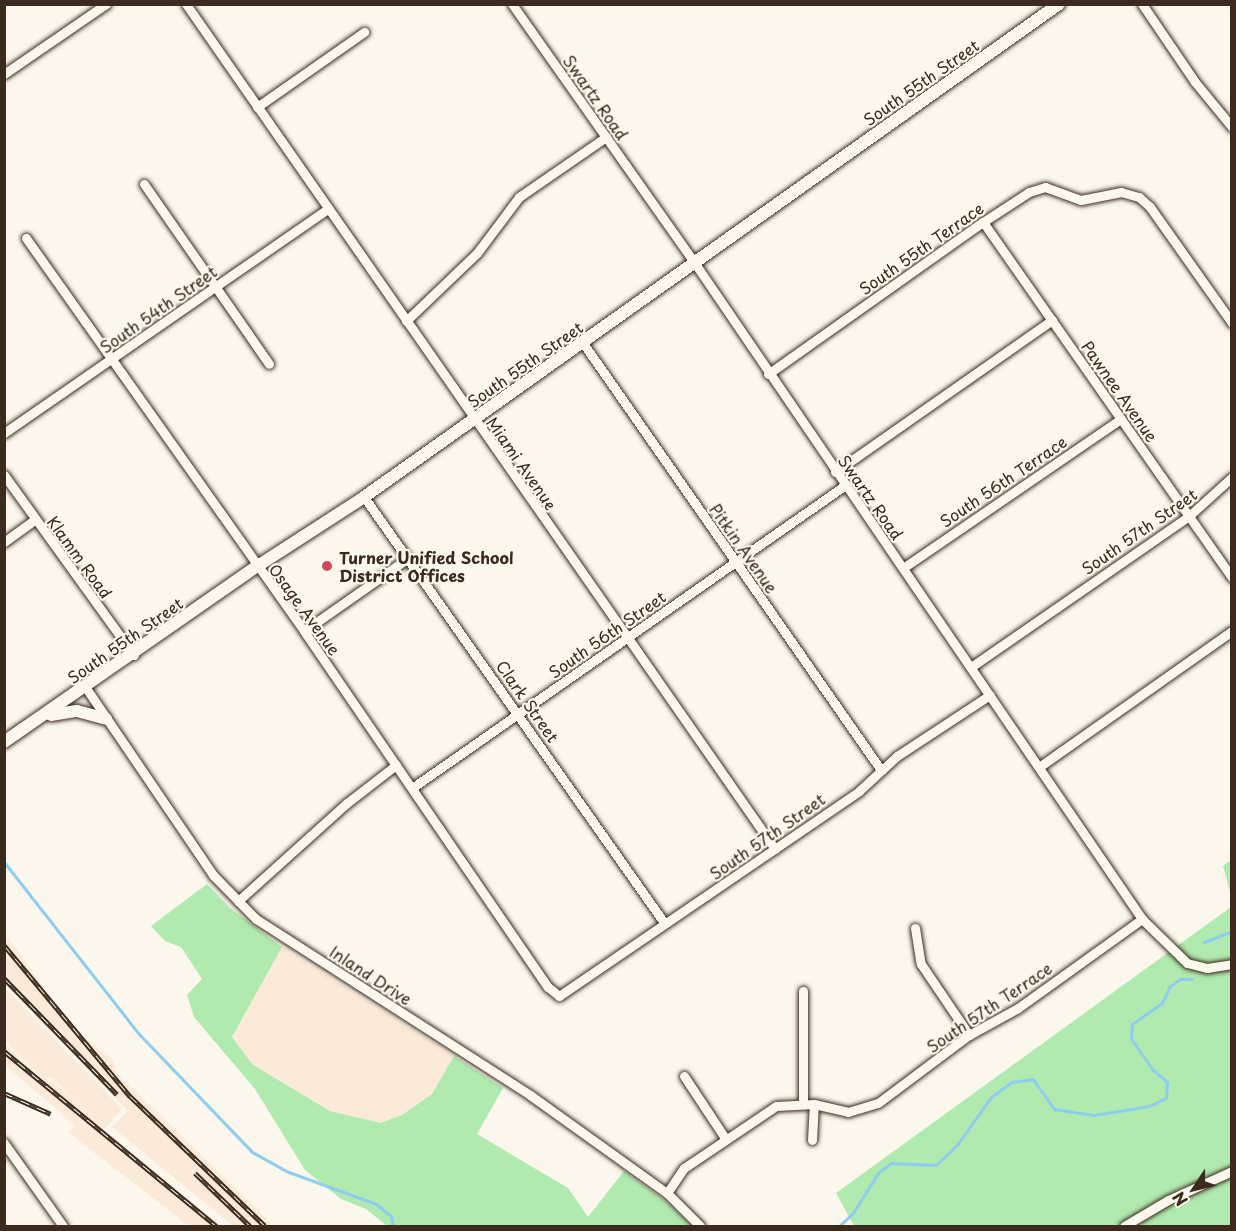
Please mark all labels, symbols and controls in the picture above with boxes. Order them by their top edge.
street label: South 55th Street [859,34,983,130]
street label: Swartz Road [560,51,632,143]
street label: South 55th Terrace [855,198,987,298]
street label: South 54th Street [96,261,220,357]
street label: South 55th Street [463,316,587,412]
street label: Pawnee Avenue [1078,337,1162,445]
street label: Miami Avenue [483,413,561,513]
street label: South 56th Terrace [935,431,1071,531]
street label: Swartz Road [835,451,907,543]
street label: South 57th Street [1077,484,1201,578]
street label: Pitkin Avenue [706,500,782,596]
street label: Klamm Road [44,512,116,602]
place label: Turner Unified School District Offices [339,547,515,585]
marker: Turner Unified School District Offices [320,559,334,573]
street label: Osage Avenue [266,560,344,658]
street label: South 56th Street [544,586,670,682]
street label: South 55th Street [63,592,187,688]
street label: Clark Street [493,656,563,746]
street label: South 57th Street [705,789,829,883]
street label: Inland Drive [326,941,416,1009]
street label: South 57th Terrace [923,958,1055,1056]
north arrow [1164,1159,1224,1219]
text: N [1166,1187,1193,1211]

